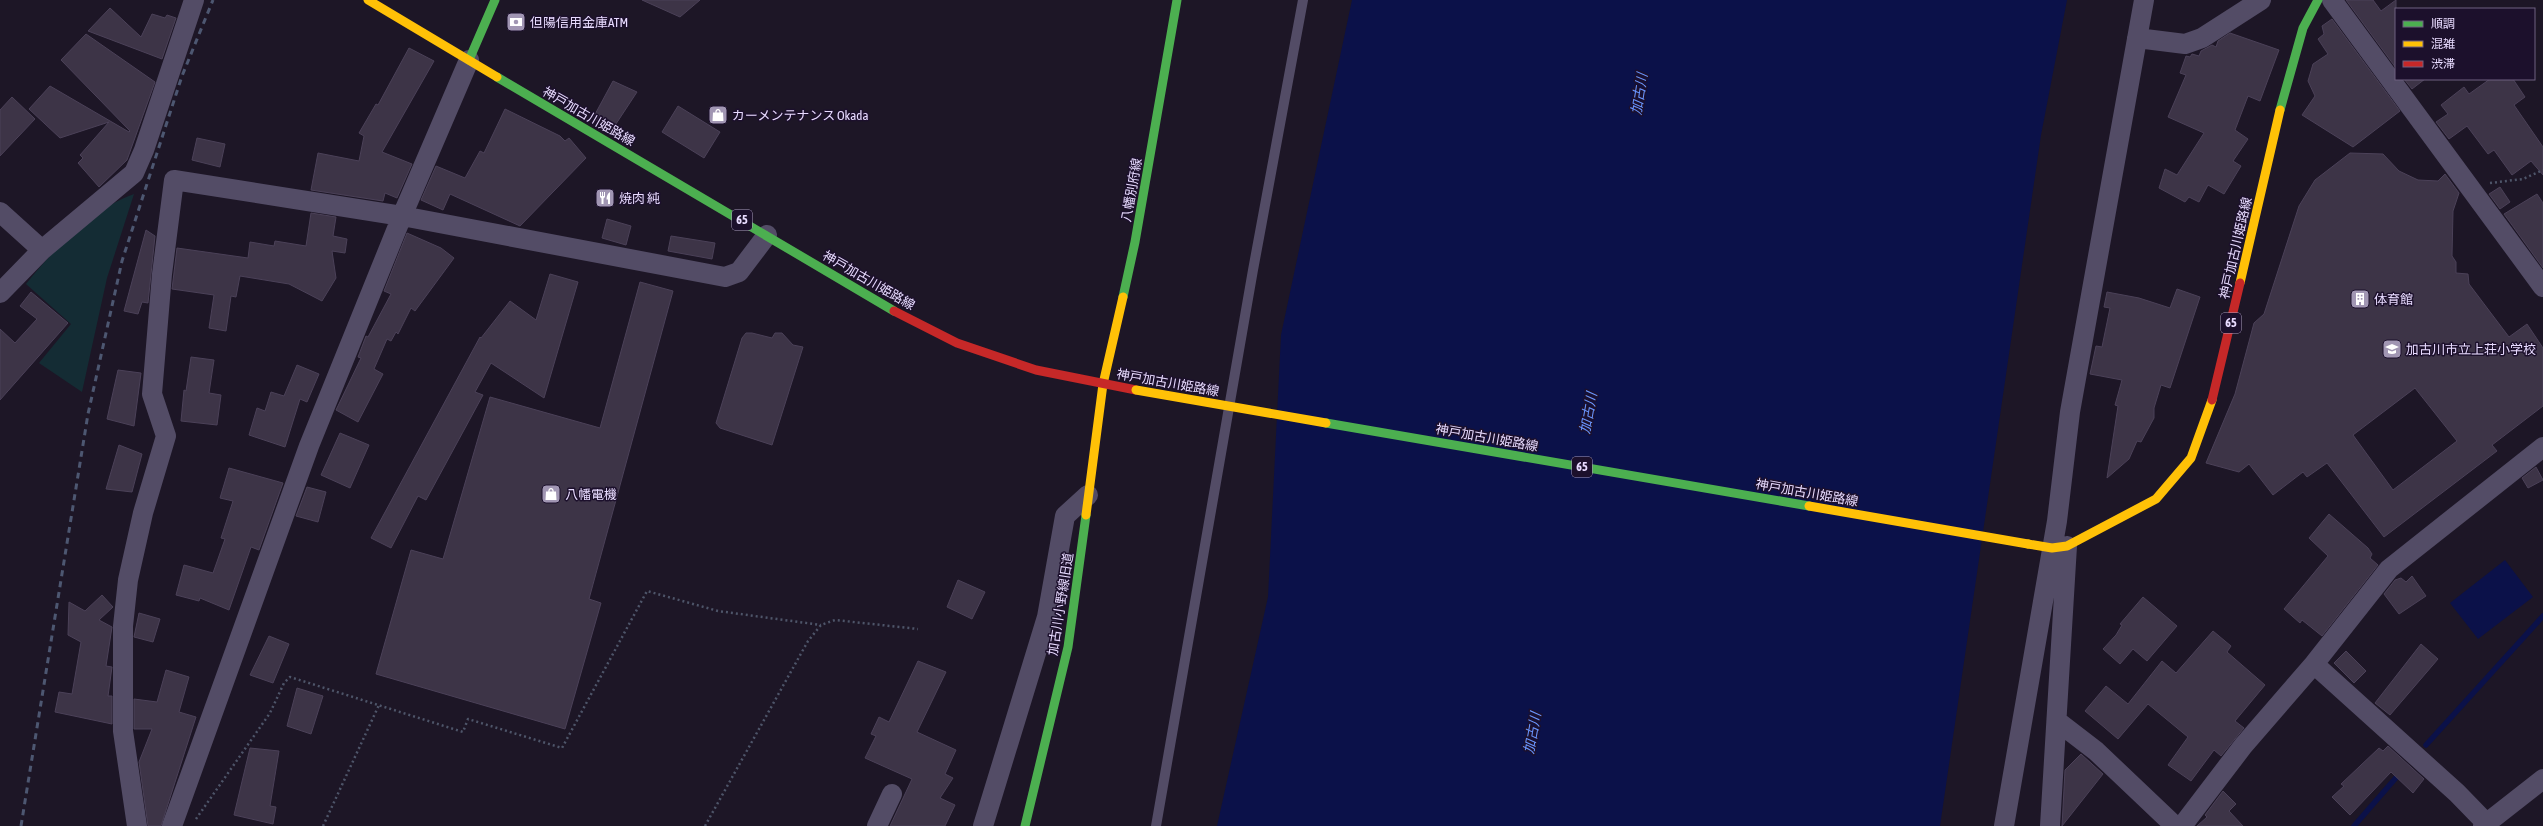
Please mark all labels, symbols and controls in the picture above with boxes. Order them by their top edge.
legend [2395,8,2535,80]
bank icon: 但陽信用金庫ATM [505,11,527,33]
place label: 但陽信用金庫ATM [530,15,628,30]
text: 順調 [2431,17,2455,31]
text: 混雑 [2431,37,2455,51]
text: 渋滞 [2431,57,2455,71]
water label: 加古川 [1628,70,1650,116]
street label: 神戸加古川姫路線 [540,84,638,149]
shop icon: カーメンテナンス Okada [707,104,729,126]
place label: カーメンテナンス Okada [732,108,869,123]
street label: 八幡別府線 [1118,157,1145,223]
restaurant icon: 焼肉 純 [594,187,616,209]
place label: 焼肉 純 [619,191,660,206]
street label: 神戸加古川姫路線 [2216,196,2254,300]
road number: 65 [732,210,752,230]
street label: 神戸加古川姫路線 [820,248,918,313]
building icon: 体育館 [2349,288,2371,310]
place label: 体育館 [2374,292,2413,307]
road number: 65 [2221,313,2241,333]
school or university icon: 加古川市立上荘小学校 [2381,338,2403,360]
place label: 加古川市立上荘小学校 [2406,342,2536,357]
street label: 神戸加古川姫路線 [1115,366,1220,399]
water label: 加古川 [1576,389,1600,435]
street label: 神戸加古川姫路線 [1434,421,1539,454]
road number: 65 [1572,457,1592,477]
street label: 神戸加古川姫路線 [1754,476,1859,509]
shop icon: 八幡電機 [540,483,562,505]
place label: 八幡電機 [565,487,617,502]
street label: 加古川小野線旧道 [1045,552,1076,657]
water label: 加古川 [1520,709,1544,755]

